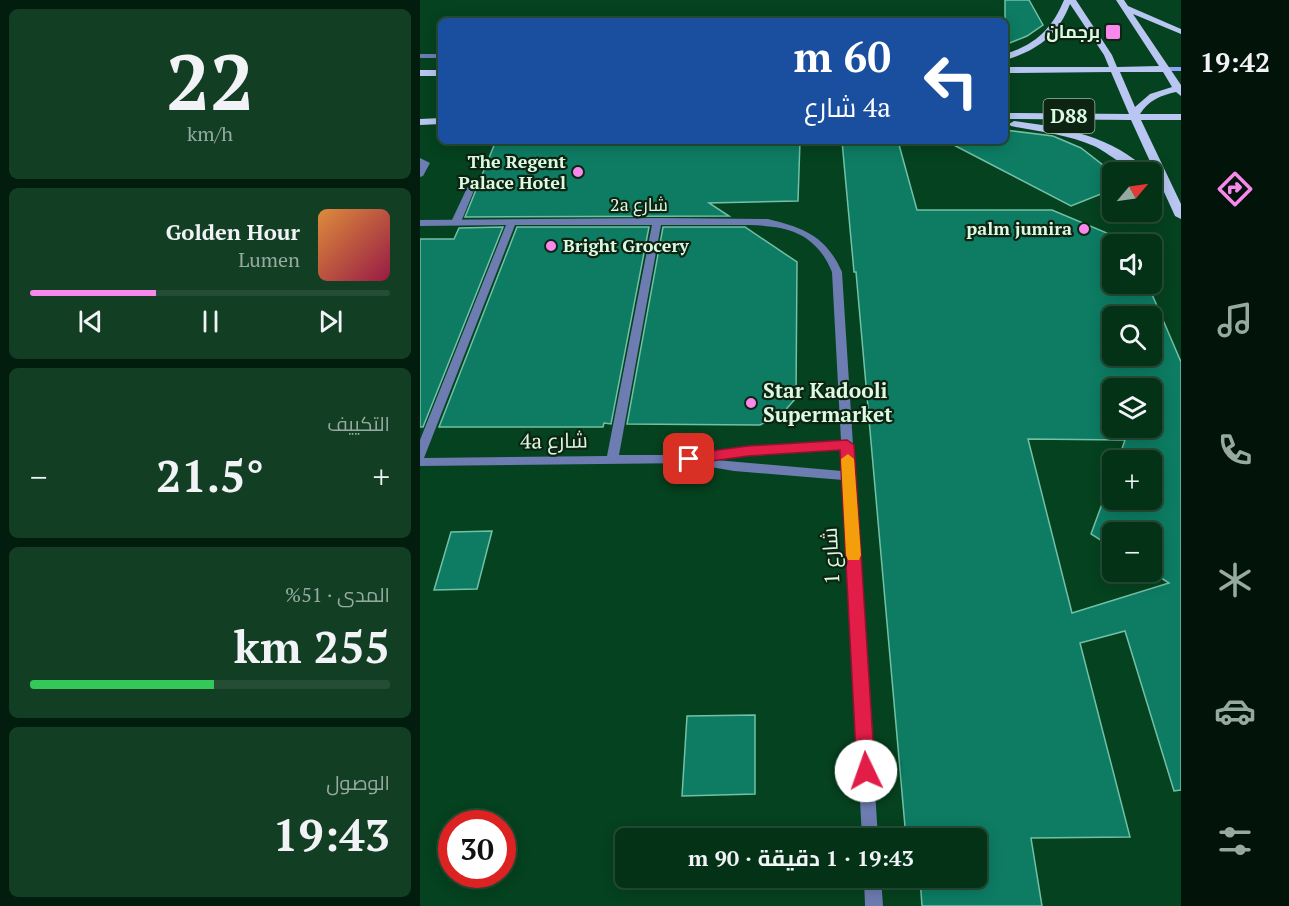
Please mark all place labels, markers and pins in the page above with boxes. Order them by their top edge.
place label: برجمان [1046,19,1100,43]
marker: برجمان [1104,23,1122,41]
place label: The Regent Palace Hotel [458,149,566,194]
marker: The Regent Palace Hotel [571,165,585,179]
place label: palm jumira [966,216,1072,240]
marker: palm jumira [1077,222,1091,236]
place label: Bright Grocery [563,233,689,257]
marker: Bright Grocery [544,239,558,253]
place label: Star Kadooli Supermarket [763,376,893,428]
marker: Star Kadooli Supermarket [744,396,758,410]
pin [663,433,714,484]

